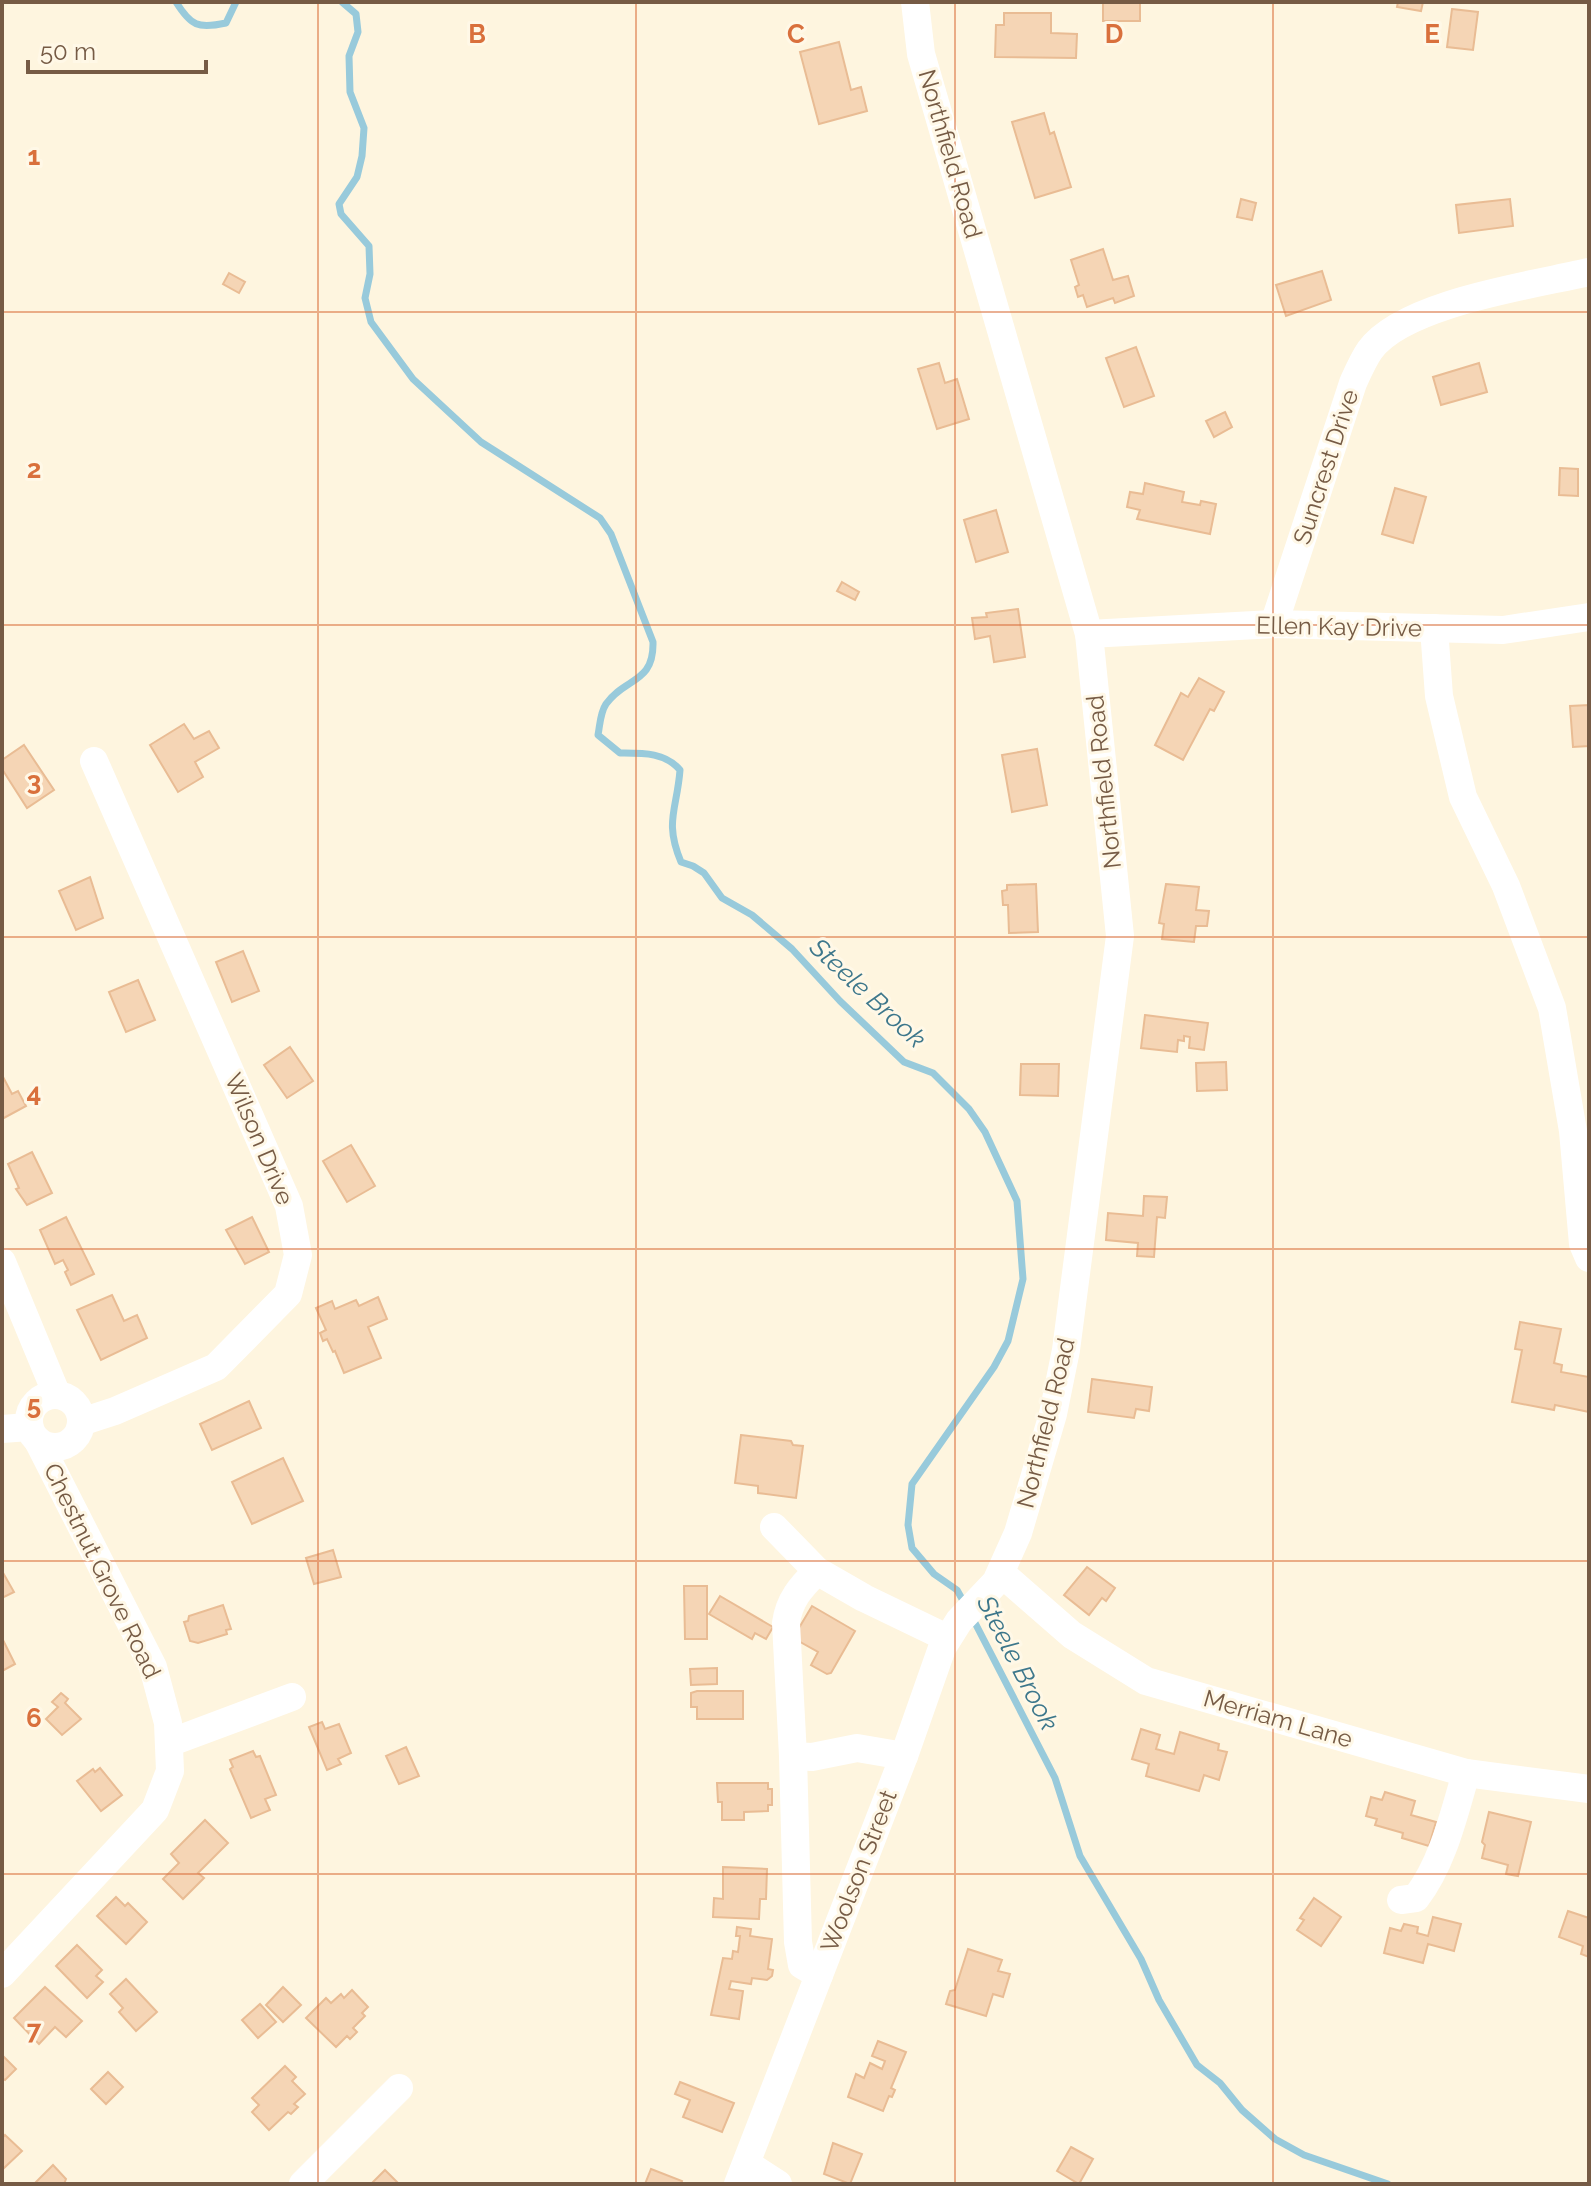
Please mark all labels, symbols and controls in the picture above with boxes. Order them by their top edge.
text: B [468,19,486,49]
text: C [787,19,805,49]
text: D [1105,19,1123,49]
text: E [1424,19,1440,49]
scale bar [28,24,206,74]
text: 50 m [40,37,96,66]
street label: Northfield Road [913,66,988,242]
text: 1 [28,141,41,171]
street label: Suncrest Drive [1287,386,1364,548]
text: 2 [27,454,41,484]
street label: Ellen Kay Drive [1256,611,1422,642]
street label: Northfield Road [1080,694,1127,870]
text: 3 [27,766,41,796]
water label: Steele Brook [803,931,932,1054]
street label: Wilson Drive [219,1069,300,1209]
text: 4 [27,1078,41,1108]
street label: Northfield Road [1010,1335,1081,1511]
text: 5 [27,1390,41,1420]
street label: Chestnut Grove Road [38,1458,167,1683]
water label: Steele Brook [971,1590,1065,1735]
street label: Merriam Lane [1200,1683,1356,1754]
text: 6 [26,1703,42,1733]
street label: Woolson Street [814,1786,903,1956]
text: 7 [27,2015,42,2045]

